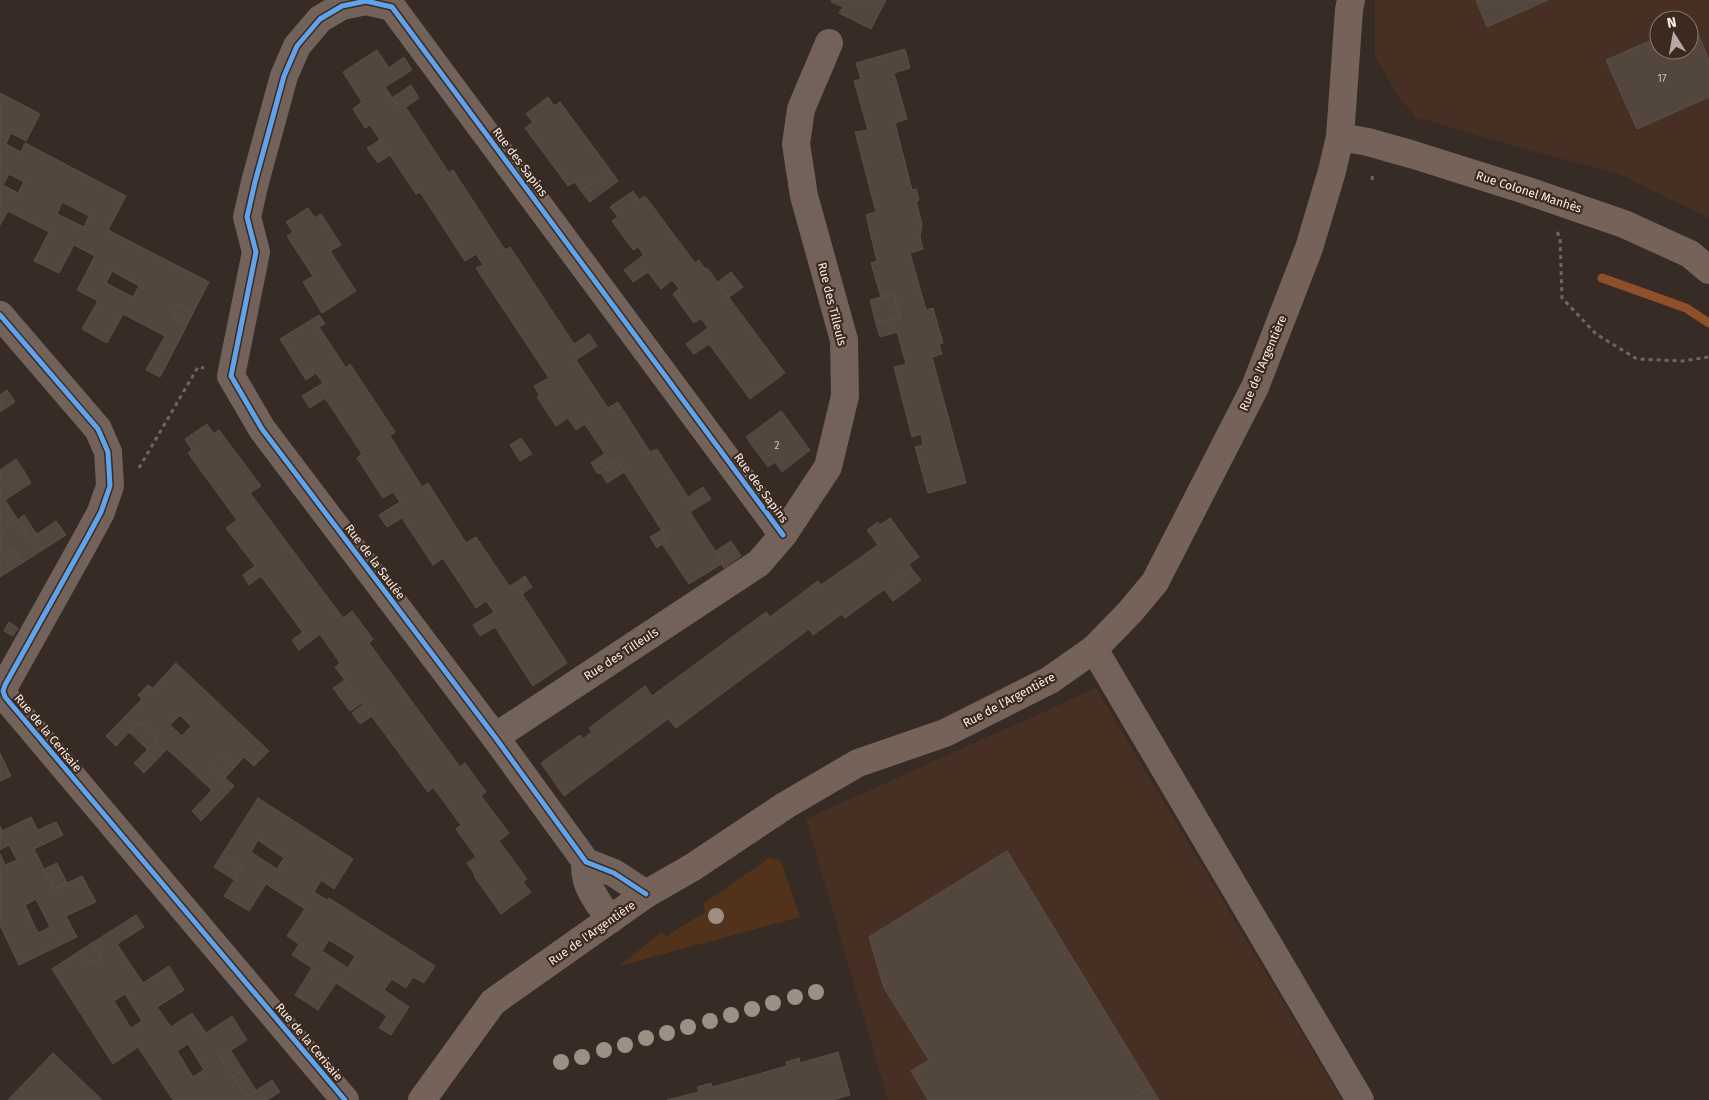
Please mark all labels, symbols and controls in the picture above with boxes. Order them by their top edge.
north arrow [1649,10,1699,60]
text: N [1665,13,1678,32]
house number: 17 [1658,73,1667,85]
street label: Rue des Sapins [490,125,551,200]
street label: Rue Colonel Manhès [1474,168,1584,216]
street label: Rue des Tilleuls [815,261,849,348]
street label: Rue de l'Argentière [1237,313,1289,413]
house number: 2 [775,440,780,452]
street label: Rue des Sapins [731,450,791,526]
street label: Rue de la Saulée [342,522,408,602]
street label: Rue des Tilleuls [581,625,661,683]
street label: Rue de l'Argentière [960,670,1058,730]
street label: Rue de la Cerisaie [11,691,85,775]
street label: Rue de l'Argentière [546,898,638,968]
street label: Rue de la Cerisaie [272,1000,346,1084]

